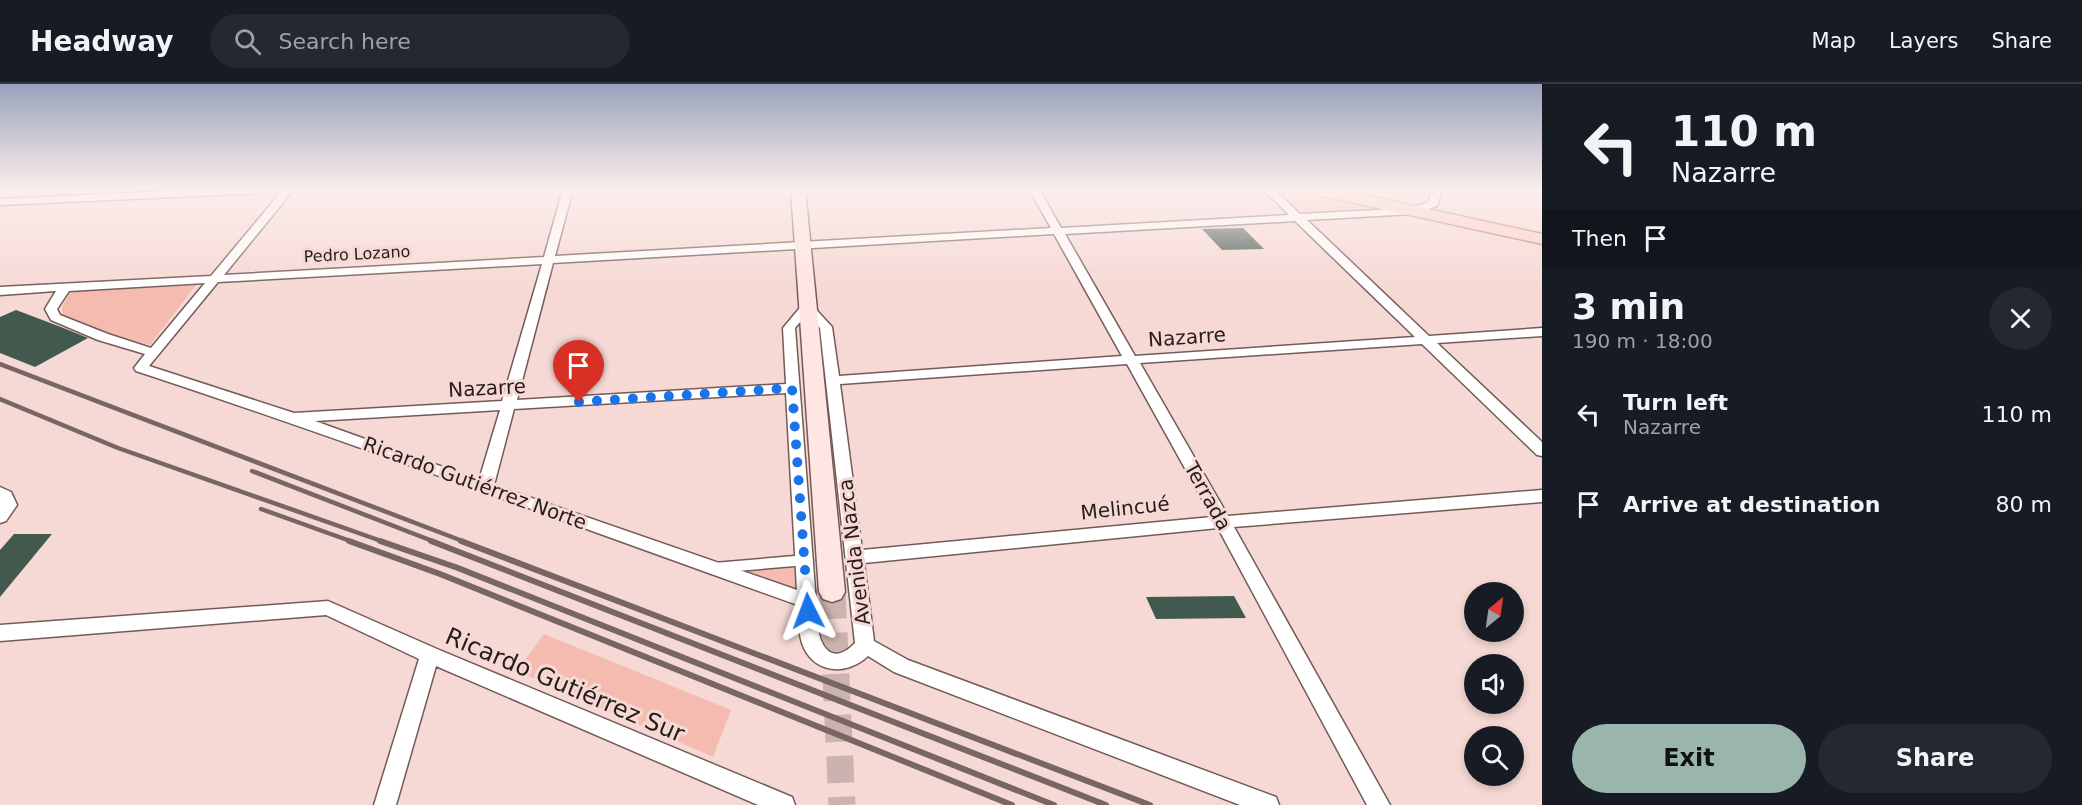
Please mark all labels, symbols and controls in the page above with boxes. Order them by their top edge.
search box [210,14,630,68]
text: Headway [30,25,174,58]
icon: search [231,25,264,58]
text: Search here [279,29,411,54]
text: Map [1812,29,1856,53]
text: Layers [1889,29,1958,53]
text: Share [1991,29,2052,53]
text: 110 m [1671,107,1817,156]
icon: left [1572,108,1650,186]
text: Nazarre [1671,157,1776,188]
icon: arrive [1639,222,1672,255]
text: Then [1572,226,1627,251]
street label: Pedro Lozano [303,242,411,266]
text: 3 min [1572,286,1685,327]
button: close [1989,287,2052,350]
street label: Nazarre [1147,322,1227,352]
text: 190 m · 18:00 [1572,329,1713,353]
pin [553,340,604,402]
icon: arrive [562,349,595,382]
street label: Nazarre [447,374,527,402]
text: Turn left [1623,390,1728,415]
icon: left [1572,398,1605,431]
text: 110 m [1982,402,2052,427]
text: Nazarre [1623,415,1701,439]
street label: Ricardo Gutiérrez Norte [360,431,590,535]
street label: Terrada [1179,457,1237,534]
street label: Avenida Nazca [833,478,875,626]
icon: arrive [1572,488,1605,521]
street label: Melincué [1079,491,1171,525]
text: Arrive at destination [1623,492,1880,517]
text: 80 m [1996,492,2052,517]
position arrow [776,579,840,643]
north arrow [1464,582,1524,642]
map controls [1464,582,1524,786]
street label: Ricardo Gutiérrez Sur [441,622,689,748]
button: sound [1464,654,1524,714]
button: Exit [1572,724,1806,793]
button: Share [1818,724,2052,793]
button: search [1464,726,1524,786]

